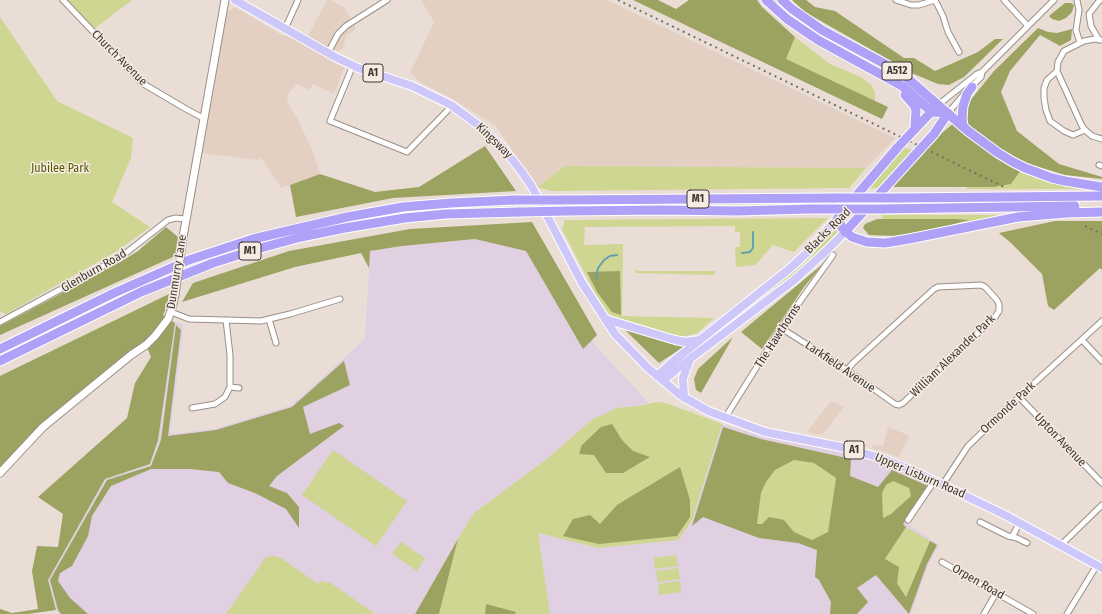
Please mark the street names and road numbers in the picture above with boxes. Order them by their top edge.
street label: Church Avenue [88,27,150,89]
road number: A512 [882,62,912,80]
road number: A1 [363,64,383,82]
street label: Kingsway [473,120,515,162]
road number: M1 [687,190,709,208]
street label: Blacks Road [802,205,854,257]
street label: Dunmurry Lane [164,234,190,310]
road number: M1 [239,242,261,260]
street label: Glenburn Road [59,246,129,296]
street label: The Hawthorns [752,301,804,371]
street label: William Alexander Park [908,312,998,400]
street label: Larkfield Avenue [802,338,878,396]
street label: Ormonde Park [977,379,1039,437]
street label: Upton Avenue [1031,410,1089,470]
road number: A1 [844,441,864,459]
street label: Upper Lisburn Road [872,450,968,502]
street label: Orpen Road [949,561,1007,603]

